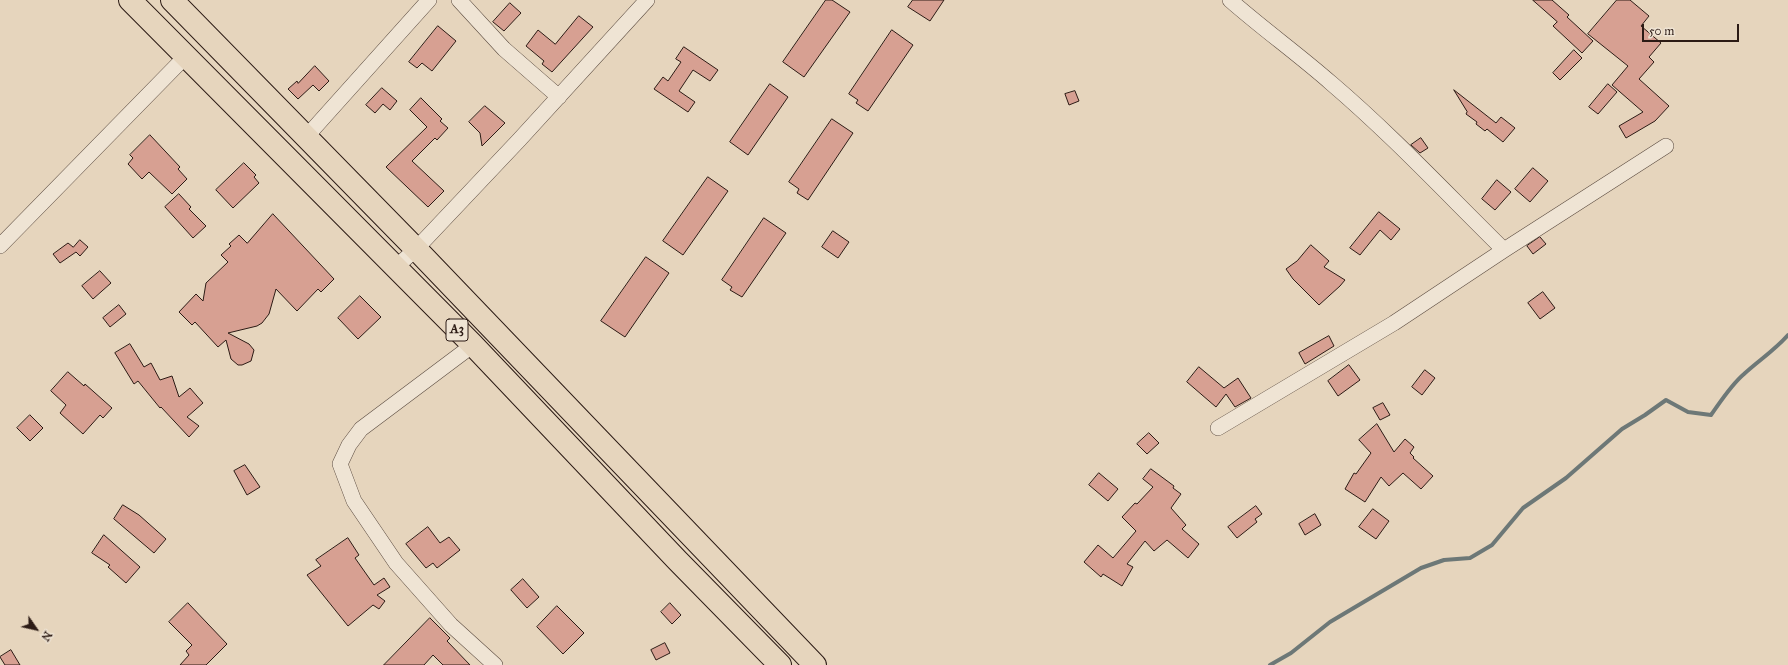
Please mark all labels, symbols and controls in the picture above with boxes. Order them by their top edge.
scale bar [1644,16,1741,42]
text: 50 m [1649,24,1674,38]
road number: A3 [446,319,468,341]
north arrow [16,609,56,649]
text: N [38,628,54,643]

